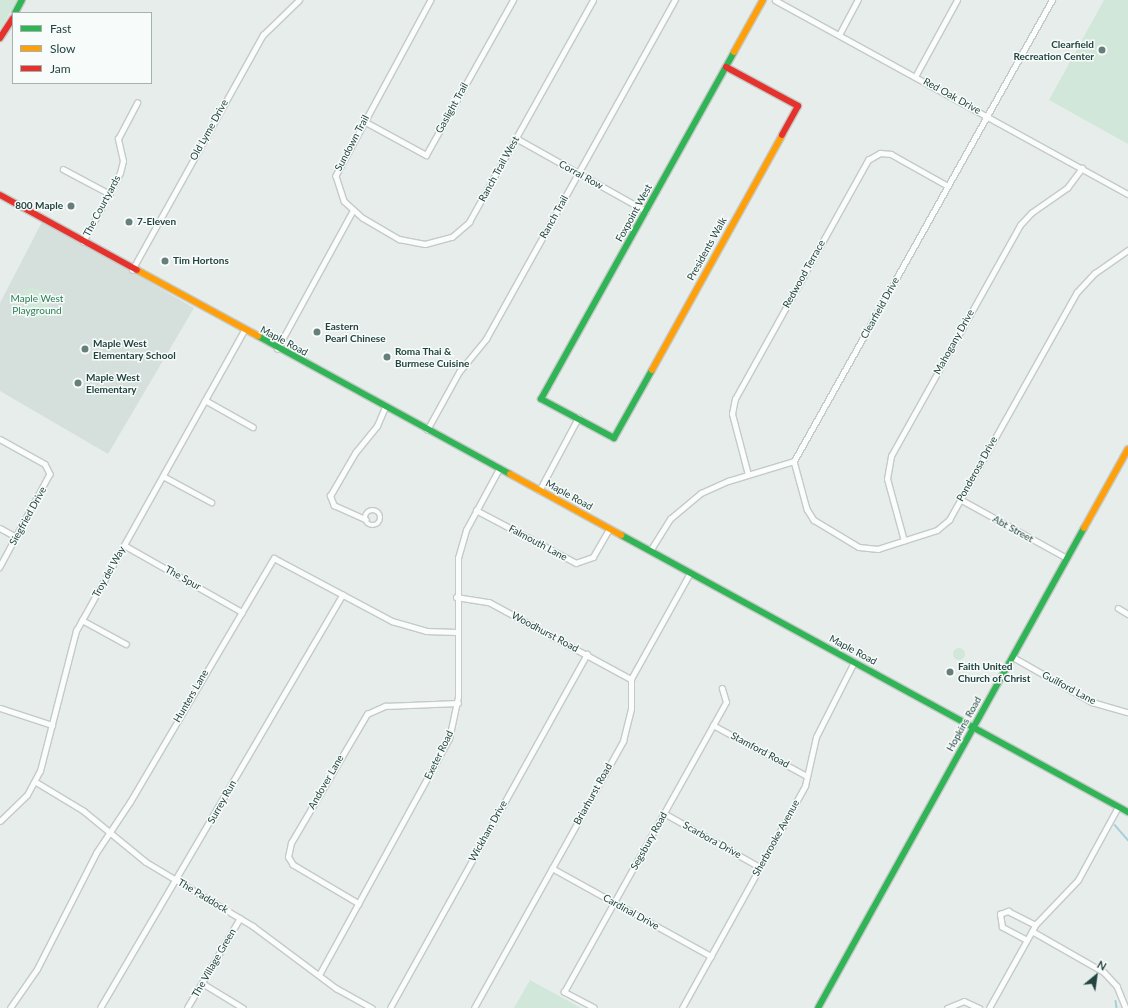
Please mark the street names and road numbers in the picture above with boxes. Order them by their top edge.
street label: Red Oak Drive [921,75,983,117]
street label: Gaslight Trail [433,80,471,136]
street label: Old Lyme Drive [187,97,231,163]
street label: Sundown Trail [332,113,372,173]
street label: Ranch Trail West [476,134,522,204]
street label: Corral Row [557,158,605,192]
street label: The Courtyards [81,173,123,239]
street label: Foxpoint West [613,182,655,244]
street label: Ranch Trail [537,193,571,241]
street label: Presidents Walk [685,215,729,283]
street label: Redwood Terrace [780,238,828,310]
street label: Clearfield Drive [858,275,902,341]
street label: Mahogany Drive [931,307,977,377]
street label: Maple Road [258,323,310,359]
street label: Ponderosa Drive [954,434,1000,504]
street label: Maple Road [543,477,595,513]
street label: Siegfried Drive [7,485,49,547]
street label: Abt Street [991,513,1035,545]
street label: Falmouth Lane [507,523,569,563]
street label: Troy del Way [90,544,128,600]
street label: The Spur [163,563,203,593]
street label: Woodhurst Road [509,609,581,655]
street label: Maple Road [827,632,879,668]
street label: Hunters Lane [171,667,211,725]
street label: Guilford Lane [1040,669,1098,707]
street label: Hopkins Road [944,694,984,754]
street label: Exeter Road [422,729,456,781]
street label: Stamford Road [729,730,791,770]
street label: Andover Lane [306,753,346,811]
street label: Briarhurst Road [571,761,615,827]
street label: Surrey Run [205,778,239,826]
street label: Wickham Drive [466,798,510,864]
street label: Sherbrooke Avenue [750,798,802,878]
street label: Segsbury Road [628,810,670,872]
street label: Scarbora Drive [681,819,743,861]
street label: The Paddock [176,876,230,916]
street label: Cardinal Drive [601,892,661,932]
street label: The Village Green [189,926,239,1000]

